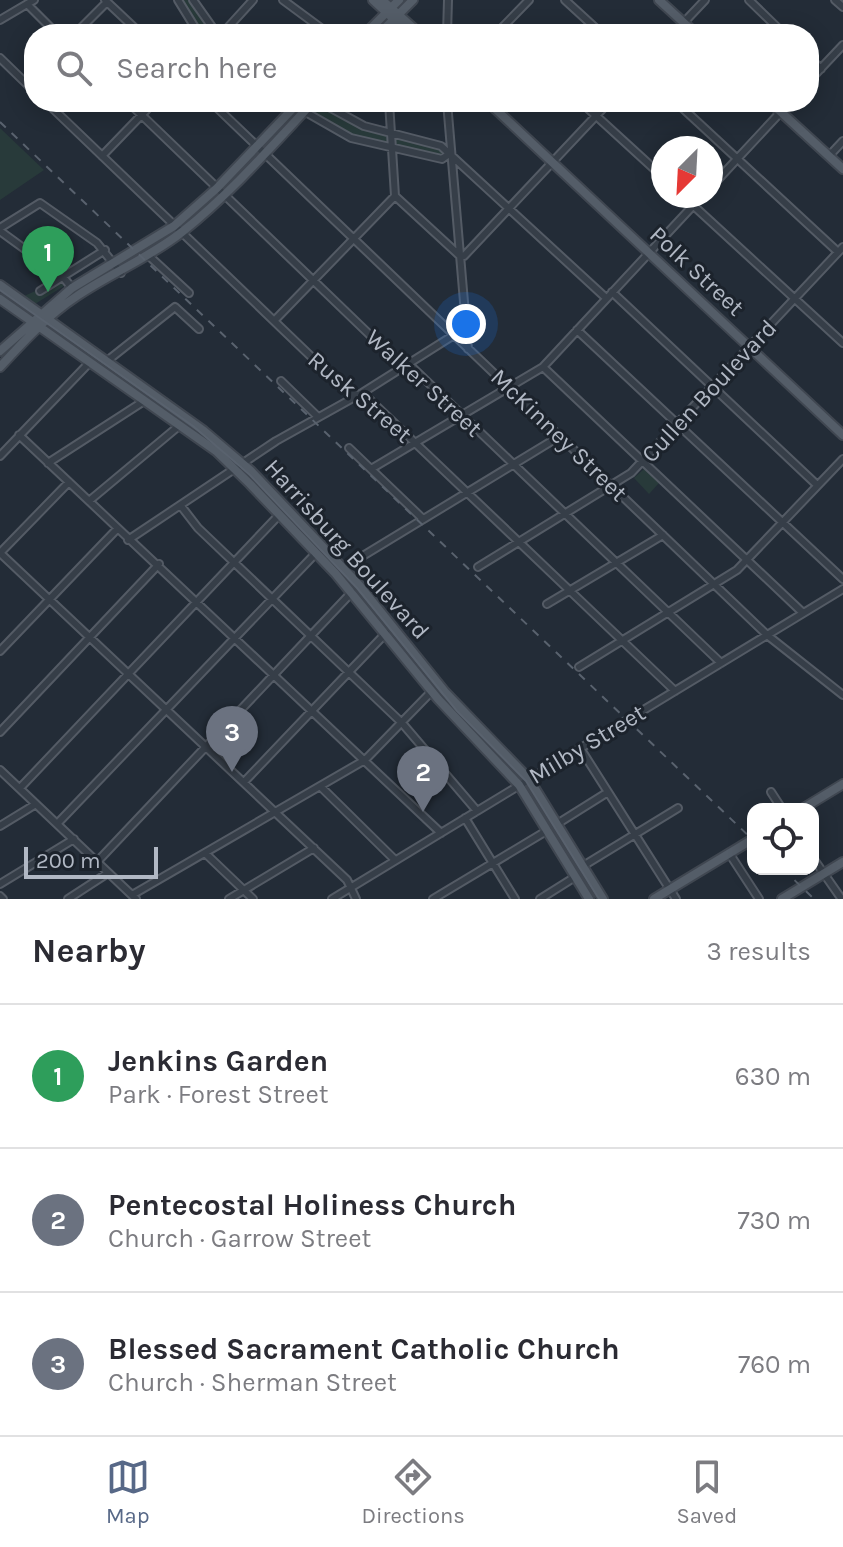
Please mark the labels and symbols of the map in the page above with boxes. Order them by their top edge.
north arrow [651,136,723,208]
street label: Polk Street [644,220,750,322]
pin: 1 [22,226,74,292]
your location [446,304,486,344]
street label: Cullen Boulevard [636,314,782,468]
street label: Walker Street [360,324,488,442]
street label: Rusk Street [302,345,418,449]
street label: McKinney Street [485,363,633,507]
street label: Harrisburg Boulevard [259,453,435,645]
street label: Milby Street [524,698,650,790]
pin: 3 [206,706,258,772]
pin: 2 [397,746,449,812]
scale bar [24,843,158,879]

